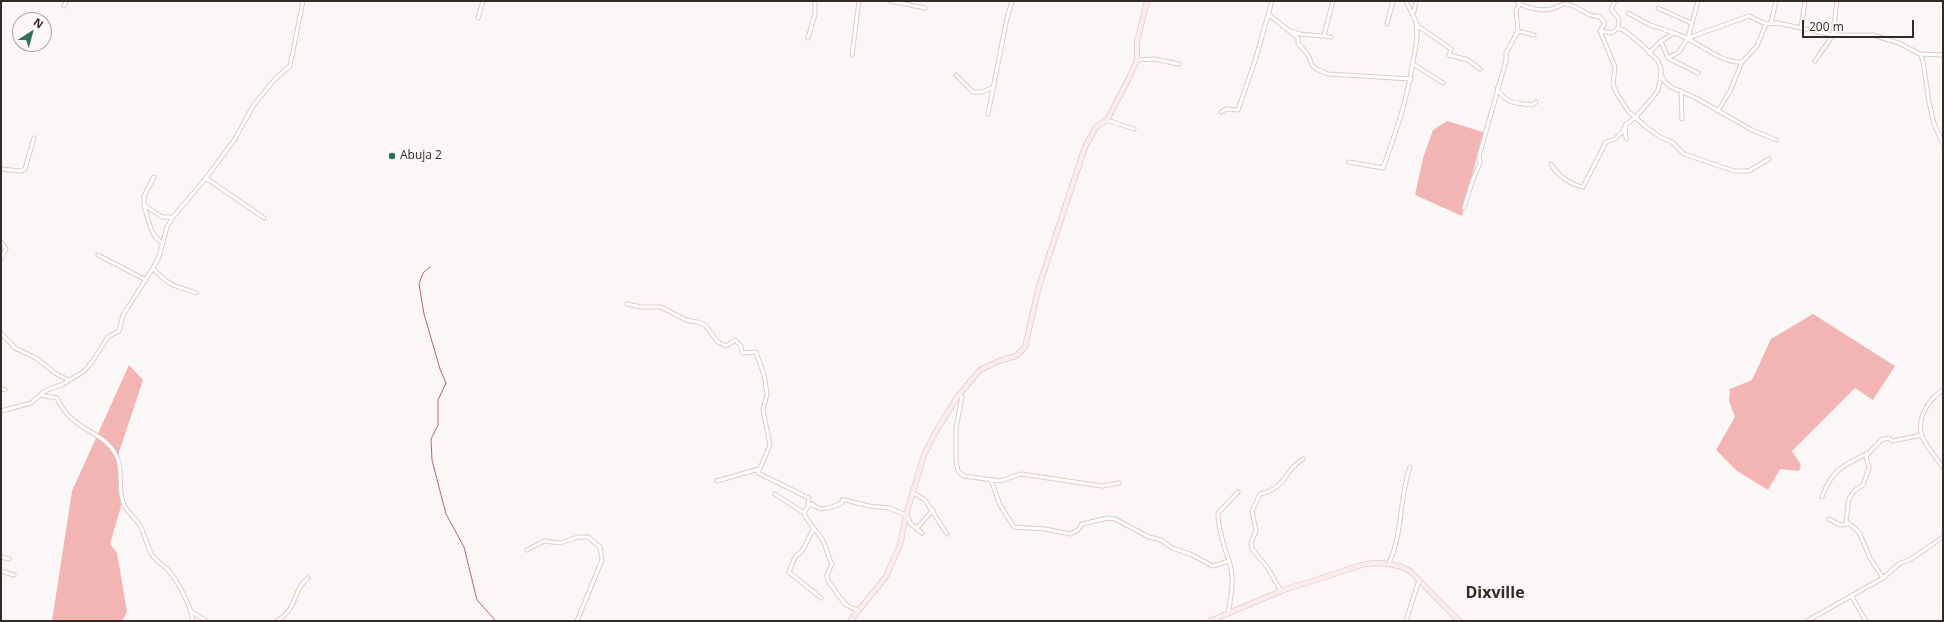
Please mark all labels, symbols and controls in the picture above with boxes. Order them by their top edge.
north arrow [12,12,52,52]
scale bar [1804,12,1916,38]
text: N [31,14,47,31]
text: 200 m [1809,18,1844,35]
place label: Abuja 2 [400,149,442,163]
marker: Abuja 2 [387,151,397,161]
district label: Dixville [1465,583,1525,603]

